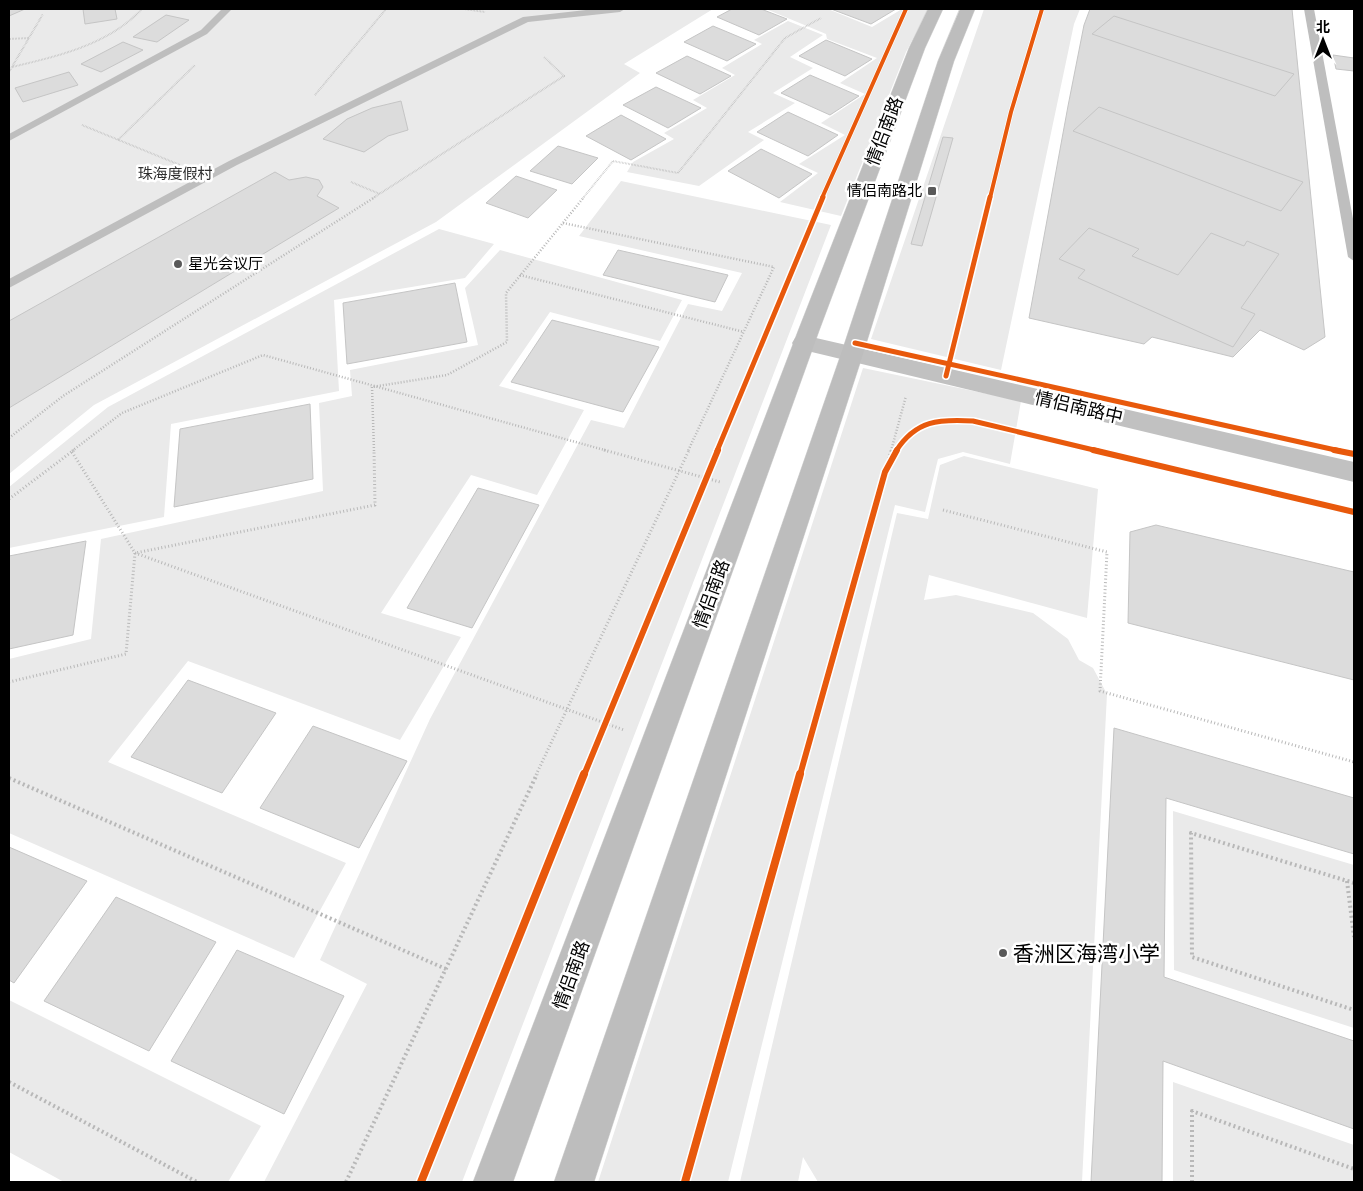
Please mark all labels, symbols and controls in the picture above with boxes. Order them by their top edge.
north arrow [1298,15,1348,65]
text: 北 [1316,19,1330,35]
street label: 情侣南路 [861,94,907,168]
park label: 珠海度假村 [137,165,213,183]
place label: 情侣南路北 [847,182,922,200]
marker: 情侣南路北 [926,185,938,197]
place label: 星光会议厅 [188,255,263,273]
marker: 星光会议厅 [172,258,184,270]
street label: 情侣南路中 [1033,387,1125,427]
street label: 情侣南路 [689,557,733,631]
street label: 情侣南路 [549,938,593,1012]
place label: 香洲区海湾小学 [1013,941,1160,966]
marker: 香洲区海湾小学 [997,947,1009,959]

